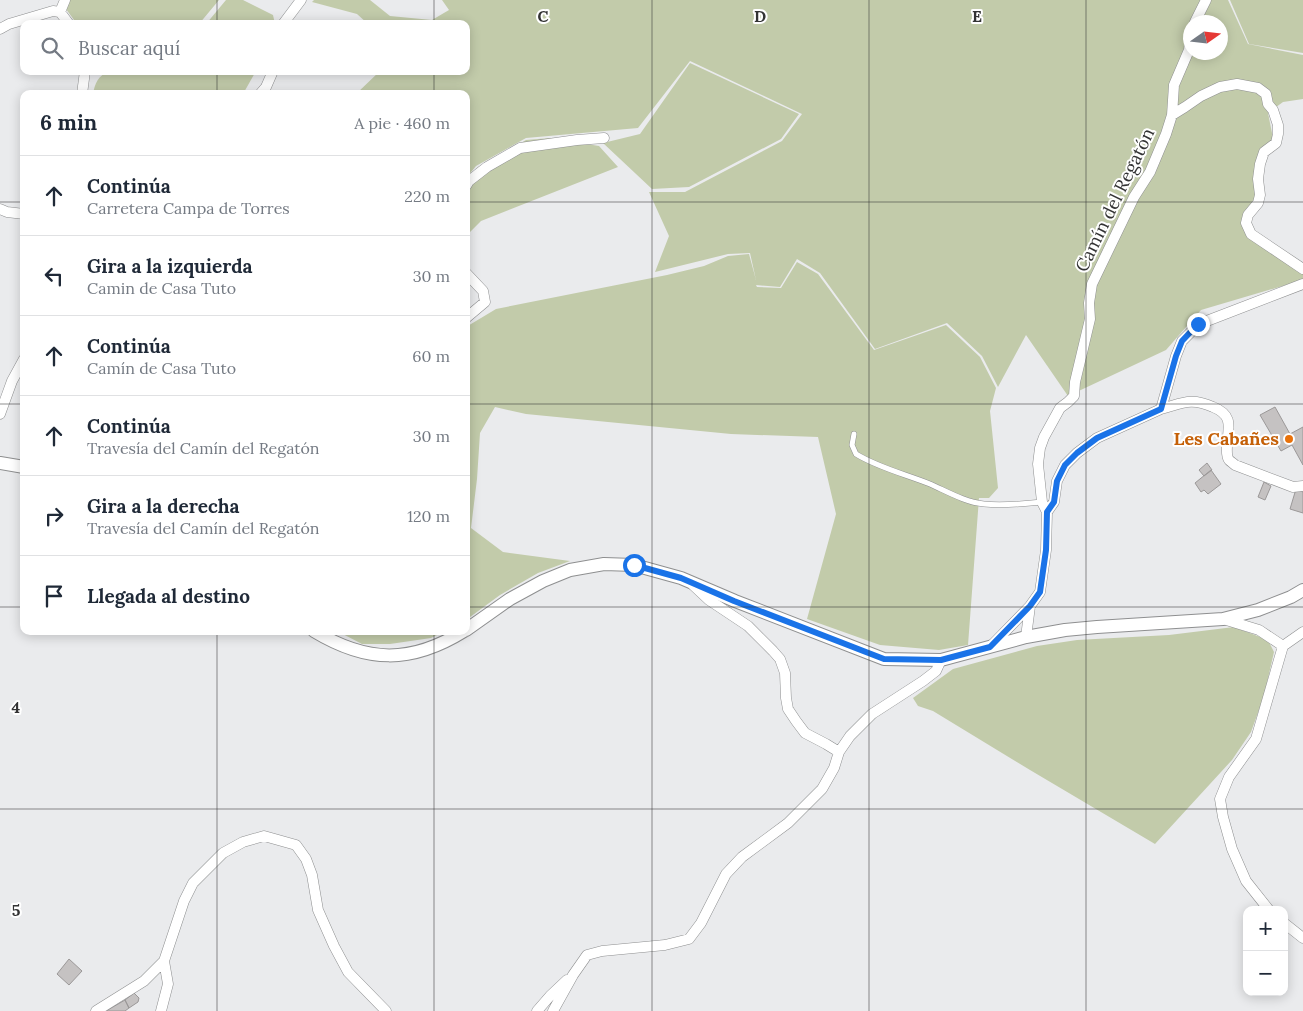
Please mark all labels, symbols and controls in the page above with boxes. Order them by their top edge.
text: C [537,6,549,26]
text: D [754,6,766,26]
text: E [972,6,982,26]
north arrow [1183,15,1228,60]
search box [20,20,470,75]
icon: search [38,34,66,62]
text: Buscar aquí [78,36,180,60]
text: 6 min [40,109,97,136]
text: A pie · 460 m [354,113,450,133]
street label: Camín del Regatón [1070,124,1159,276]
text: Continúa [87,174,171,198]
icon: ahead [40,182,68,210]
text: 220 m [404,186,450,206]
text: Carretera Campa de Torres [87,198,290,218]
text: Gira a la izquierda [87,254,253,278]
icon: left [40,262,68,290]
text: 30 m [413,266,450,286]
text: Camin de Casa Tuto [87,278,236,298]
route end [1187,313,1210,336]
text: Continúa [87,334,171,358]
icon: ahead [40,342,68,370]
text: 60 m [412,346,450,366]
text: Camín de Casa Tuto [87,358,236,378]
text: Continúa [87,414,171,438]
icon: ahead [40,422,68,450]
text: 30 m [413,426,450,446]
place label: Les Cabañes [1174,427,1279,450]
marker: Les Cabañes [1283,433,1295,445]
text: Travesía del Camín del Regatón [87,438,320,458]
text: Gira a la derecha [87,494,240,518]
icon: right [40,502,68,530]
text: 120 m [407,506,450,526]
text: Travesía del Camín del Regatón [87,518,320,538]
route start [623,554,646,577]
icon: arrive [40,582,68,610]
text: Llegada al destino [87,584,250,608]
text: 4 [12,697,21,717]
text: 5 [12,900,21,920]
map controls [1243,906,1288,996]
button: + [1243,906,1288,951]
button: − [1243,951,1288,996]

